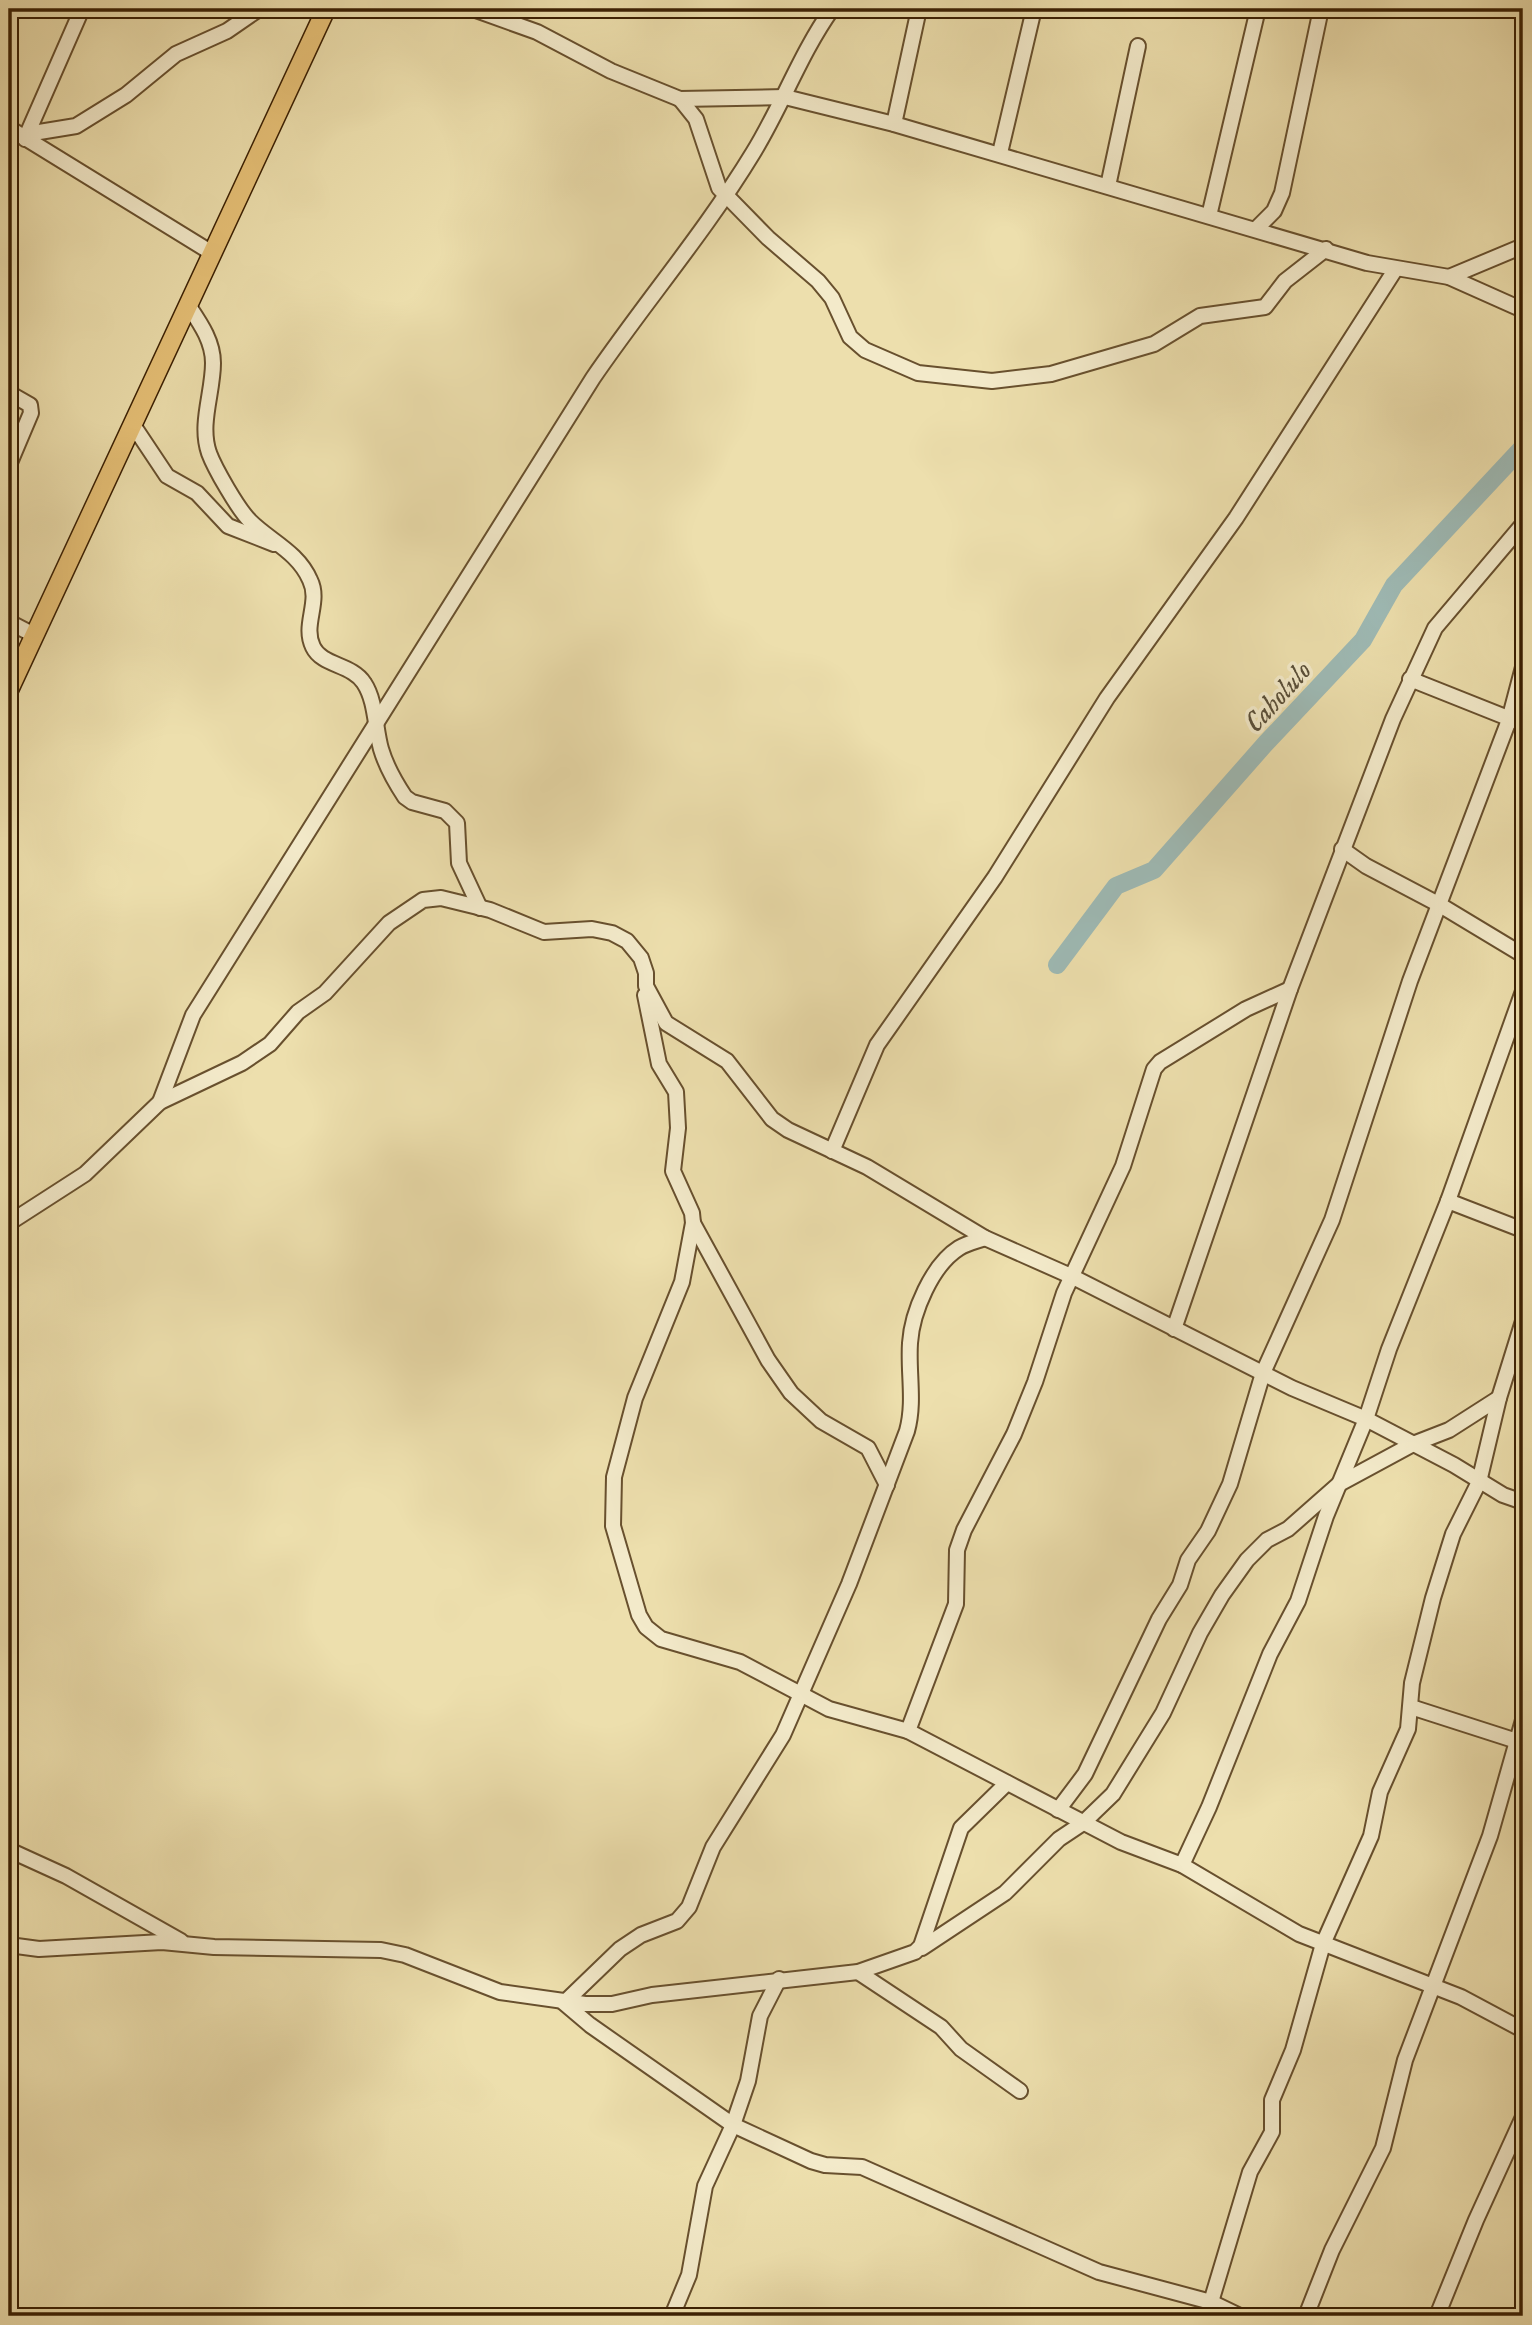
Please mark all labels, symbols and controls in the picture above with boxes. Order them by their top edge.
water label: Caholulo [1238,655,1320,741]

